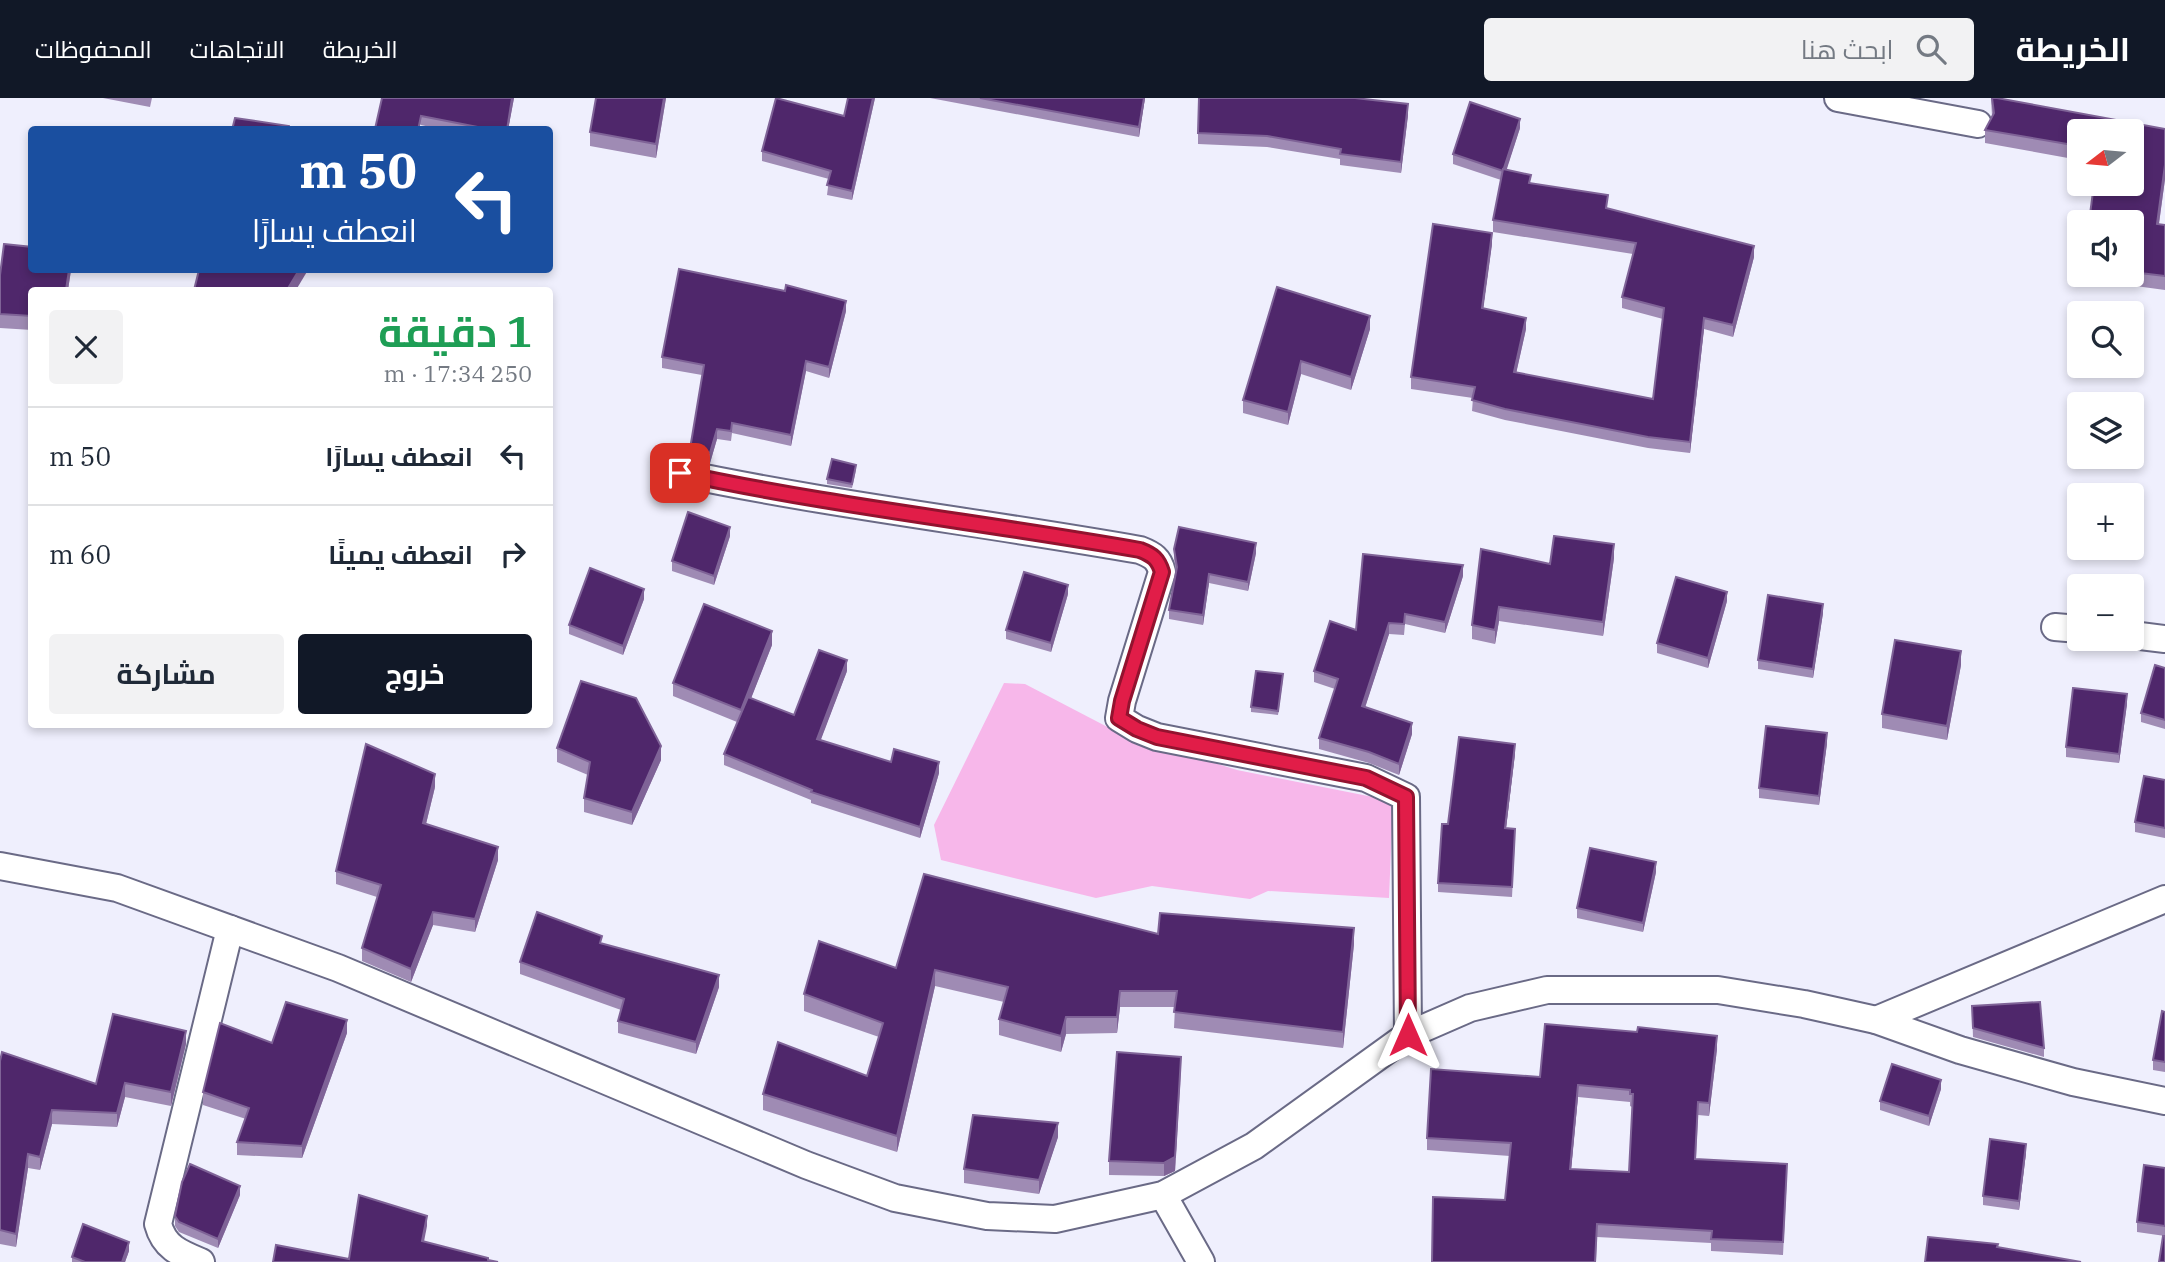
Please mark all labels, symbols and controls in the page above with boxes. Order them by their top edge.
search box [1484,18,1974,81]
text: الخريطة [2016,27,2130,70]
icon: search [1912,30,1950,68]
text: ابحث هنا [1801,32,1894,66]
text: المحفوظات [35,33,152,65]
text: الاتجاهات [190,33,285,65]
text: الخريطة [323,33,398,65]
north arrow [2067,119,2144,196]
map controls [2067,119,2144,651]
text: 50 m [299,138,417,201]
icon: left [441,154,532,245]
text: انعطف يسارًا [252,209,417,251]
button: sound [2067,210,2144,287]
button: search [2067,301,2144,378]
text: 1 دقيقة [378,304,532,359]
button: close [49,310,123,384]
text: 250 m · 17:34 [383,358,532,388]
button: layers [2067,392,2144,469]
icon: left [494,437,532,475]
text: 50 m [49,439,111,473]
text: انعطف يسارًا [325,439,473,473]
pin [650,443,710,503]
icon: arrive [661,454,699,492]
button: + [2067,483,2144,560]
icon: right [494,535,532,573]
text: 60 m [49,537,111,571]
text: انعطف يمينًا [328,537,473,571]
button: − [2067,574,2144,651]
button: مشاركة [49,634,284,714]
button: خروج [298,634,532,714]
position arrow [1371,998,1445,1072]

